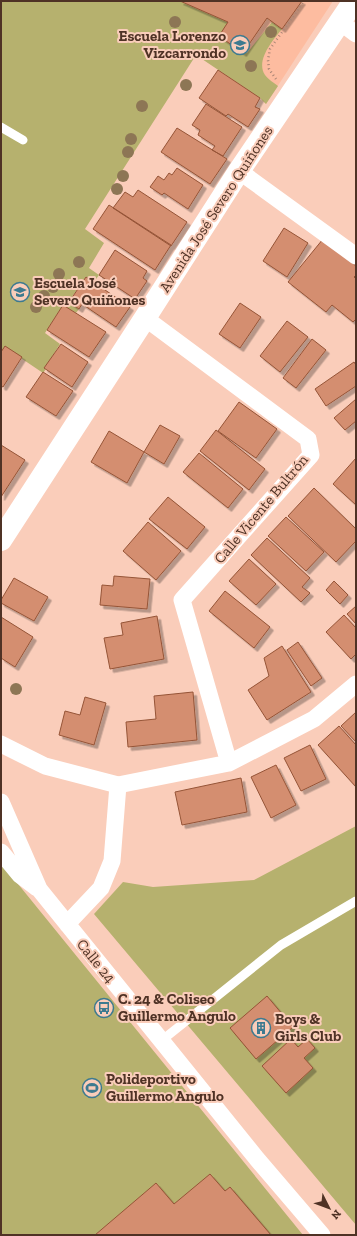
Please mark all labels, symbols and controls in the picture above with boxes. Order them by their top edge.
place label: Escuela Lorenzo Vizcarrondo [118,27,226,62]
school or university icon: Escuela Lorenzo Vizcarrondo [229,34,251,56]
street label: Avenida José Severo Quiñones [155,122,277,296]
place label: Escuela José Severo Quiñones [34,274,145,309]
school or university icon: Escuela José Severo Quiñones [9,281,31,303]
street label: Calle Vicente Bultrón [210,451,312,567]
street label: Calle 24 [73,935,119,987]
place label: C. 24 & Coliseo Guillermo Angulo [118,990,236,1025]
bus stop icon: C. 24 & Coliseo Guillermo Angulo [93,997,115,1019]
place label: Boys & Girls Club [275,1010,341,1045]
building icon: Boys & Girls Club [250,1017,272,1039]
place label: Polideportivo Guillermo Angulo [106,1070,224,1105]
sports icon: Polideportivo Guillermo Angulo [81,1077,103,1099]
north arrow [309,1188,349,1228]
text: N [328,1207,344,1222]

